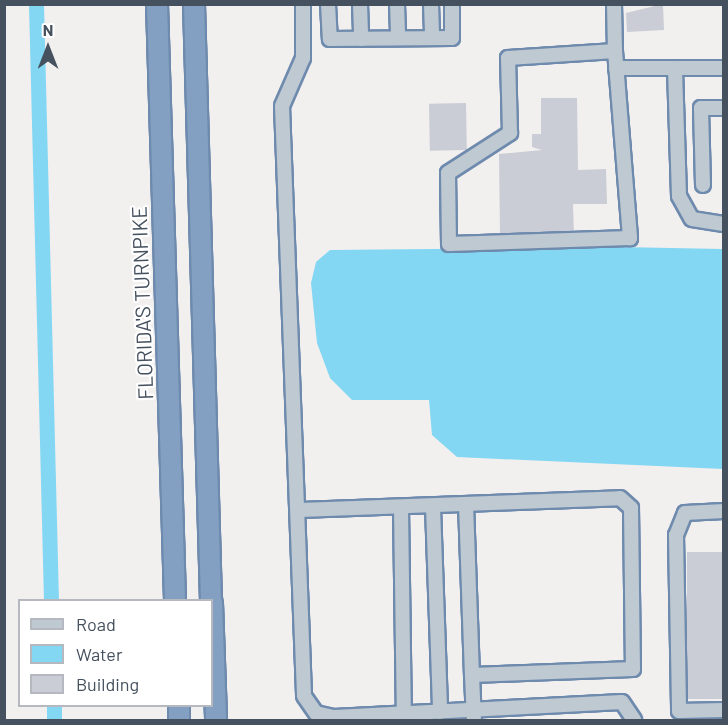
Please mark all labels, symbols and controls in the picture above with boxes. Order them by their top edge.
north arrow [18,18,78,78]
text: N [43,20,53,39]
street label: FLORIDA'S TURNPIKE [126,206,158,400]
legend [18,599,213,707]
text: Road [76,613,116,635]
text: Water [76,643,123,665]
text: Building [76,673,139,695]

